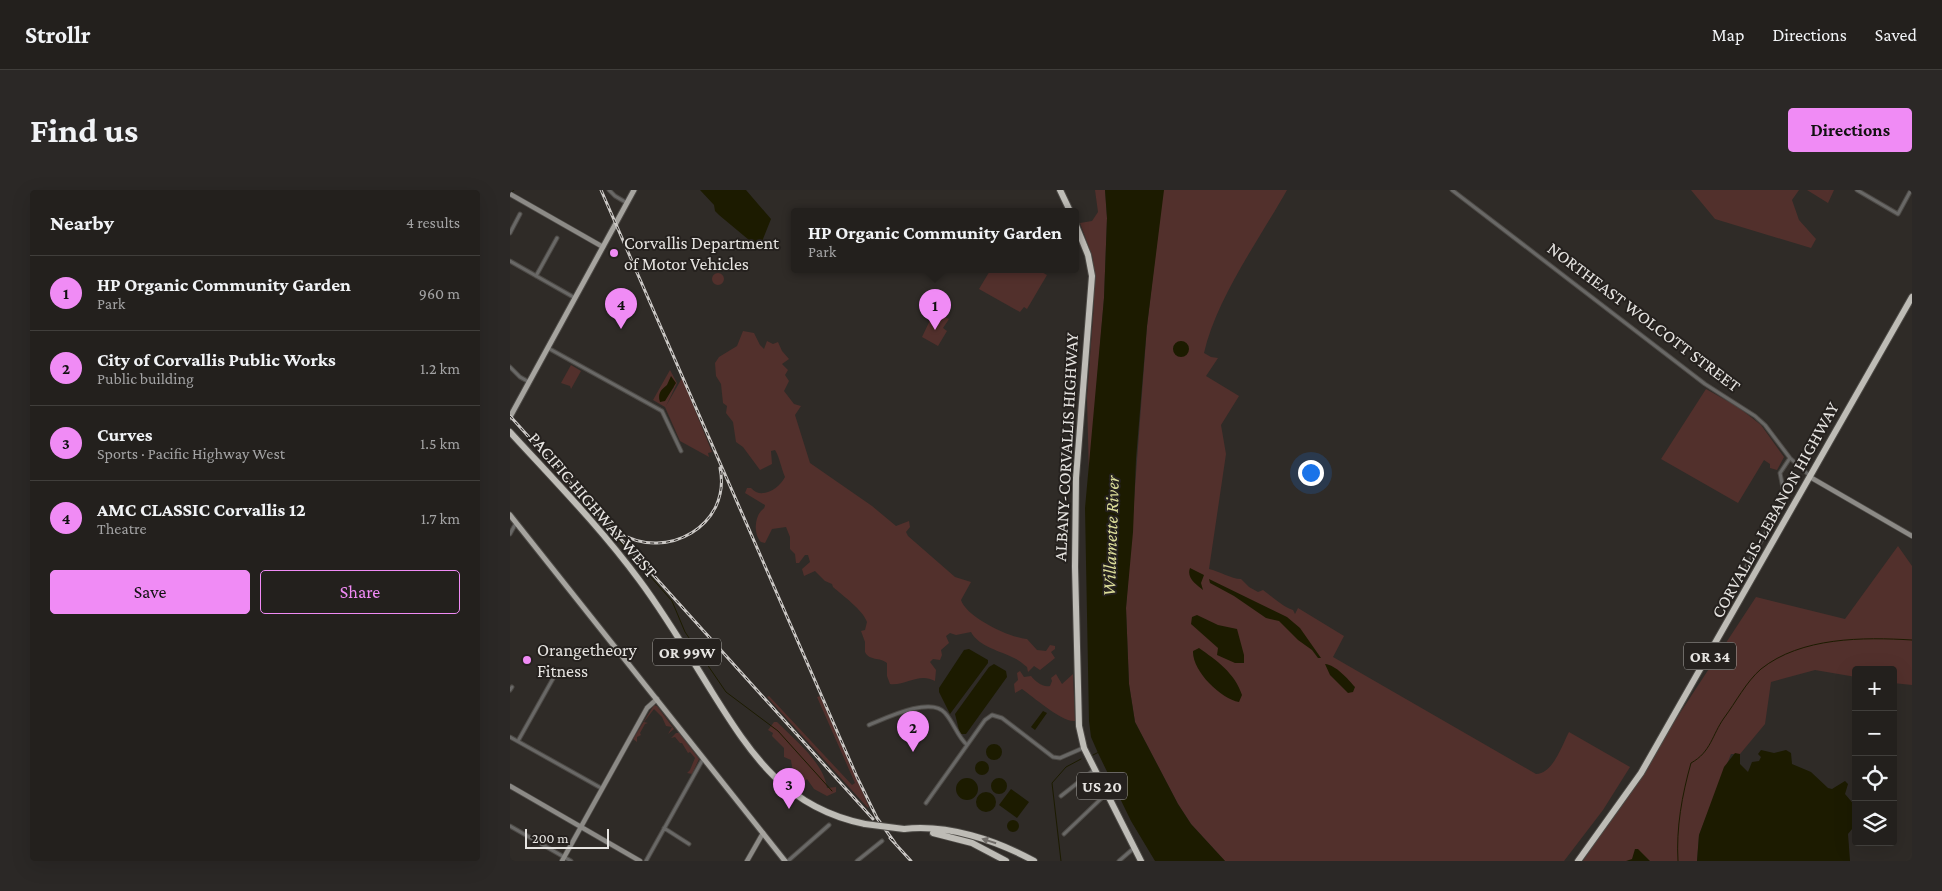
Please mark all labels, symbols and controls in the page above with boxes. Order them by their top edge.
text: Strollr [25,21,91,48]
text: Map [1712,25,1744,45]
text: Directions [1772,25,1847,45]
text: Saved [1875,25,1917,45]
button: Directions [1788,108,1912,152]
text: Find us [30,111,138,150]
popup [791,208,1079,273]
text: Nearby [50,211,114,235]
text: 4 results [406,214,460,231]
text: HP Organic Community Garden [808,222,1062,243]
place label: Corvallis Department of Motor Vehicles [624,233,780,274]
street label: NORTHEAST WOLCOTT STREET [1544,238,1745,396]
text: Park [808,243,836,260]
marker: Corvallis Department of Motor Vehicles [608,247,620,259]
text: HP Organic Community Garden [97,274,351,295]
text: 1 [63,285,69,302]
text: 960 m [419,285,460,302]
pin: 4 [605,288,637,329]
pin: 1 [919,289,951,330]
text: Park [97,295,125,312]
street label: ALBANY-CORVALLIS HIGHWAY [1050,332,1082,562]
text: City of Corvallis Public Works [97,349,336,370]
text: 2 [62,360,70,377]
text: 1.2 km [420,360,460,377]
text: Public building [97,370,194,387]
street label: CORVALLIS-LEBANON HIGHWAY [1707,398,1843,621]
text: Curves [97,424,152,445]
street label: PACIFIC HIGHWAY WEST [524,428,662,582]
text: 3 [62,435,70,452]
text: 1.5 km [420,435,460,452]
text: Sports · Pacific Highway West [97,445,285,462]
your location [1298,460,1324,486]
water label: Willamette River [1098,474,1123,597]
text: AMC CLASSIC Corvallis 12 [97,499,306,520]
text: 4 [62,510,70,527]
text: 1.7 km [421,510,460,527]
text: Theatre [97,520,146,537]
button: Save [50,570,250,614]
button: Share [260,570,460,614]
road number: OR 99W [653,638,721,666]
place label: Orangetheory Fitness [537,640,638,681]
road number: OR 34 [1684,642,1736,670]
marker: Orangetheory Fitness [521,654,533,666]
map controls [1852,666,1897,846]
button: + [1852,666,1897,711]
pin: 2 [897,711,929,752]
button: − [1852,711,1897,756]
button: locate [1852,756,1897,801]
pin: 3 [773,768,805,809]
road number: US 20 [1077,772,1127,800]
button: layers [1852,801,1897,846]
scale bar [525,826,609,849]
text: 200 m [532,830,568,846]
one-way arrow [981,837,996,845]

